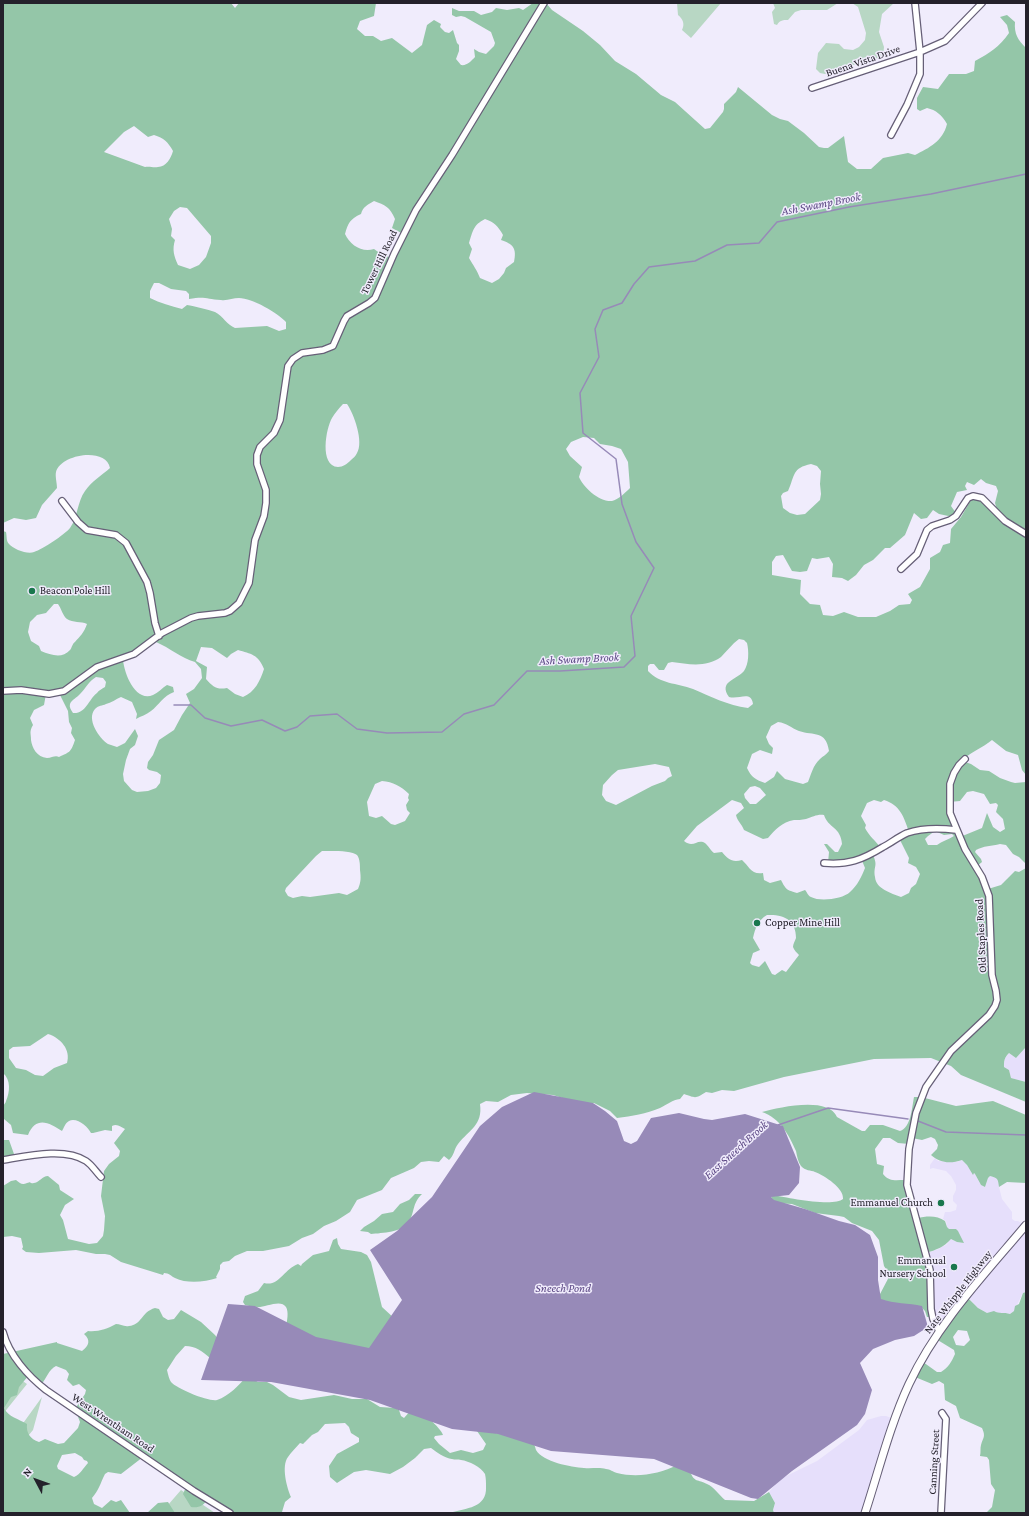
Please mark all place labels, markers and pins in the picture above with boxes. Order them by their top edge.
place label: Beacon Pole Hill [40,584,110,598]
marker: Beacon Pole Hill [27,586,37,596]
place label: Copper Mine Hill [765,916,840,930]
marker: Copper Mine Hill [752,918,762,928]
place label: Emmanuel Church [850,1196,933,1210]
marker: Emmanuel Church [936,1198,946,1208]
place label: Emmanual Nursery School [880,1254,946,1280]
marker: Emmanual Nursery School [949,1262,959,1272]

